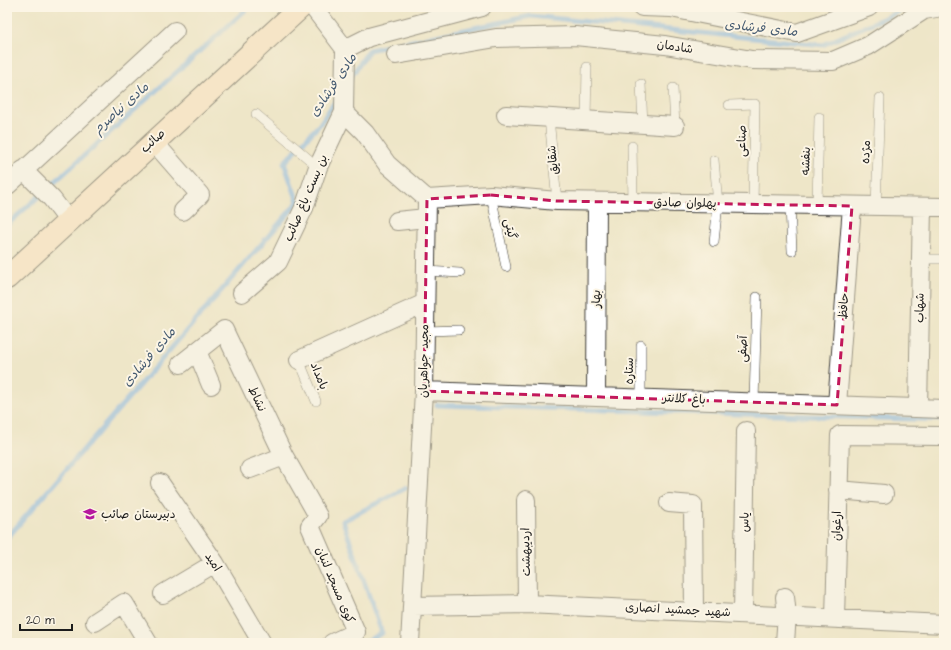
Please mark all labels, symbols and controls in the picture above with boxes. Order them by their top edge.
water label: مادی فرشادی [724,15,799,41]
street label: شادمان [656,36,694,58]
water label: مادی فرشادی [305,49,361,120]
water label: مادی نیاصرم [89,78,154,139]
street label: صائب [137,125,169,157]
street label: صناعی [733,125,751,157]
street label: مژده [857,140,875,164]
street label: شقایق [543,144,563,176]
street label: بنفشه [797,146,815,176]
street label: بن بست باغ صائب [280,152,332,244]
street label: پهلوان صادق [653,194,717,212]
street label: گیتی [500,217,520,241]
street label: بهار [588,290,605,309]
street label: حافظ [835,292,853,320]
street label: شهاب [911,293,929,323]
water label: مادی فرشادی [118,323,180,390]
street label: مجید جواهریان [415,324,433,398]
street label: آصفی [734,334,752,363]
street label: ستاره [621,358,638,384]
street label: بامداد [306,360,332,392]
street label: نشاط [244,384,270,414]
street label: باغ کلانتر [661,389,706,409]
school or university icon: دبیرستان صائب [82,506,98,522]
place label: دبیرستان صائب [101,506,176,523]
street label: ارغوان [828,511,846,541]
street label: یاس [736,512,754,532]
street label: اردیبهشت [517,528,535,576]
street label: کوی مسجد لنبان [311,544,359,626]
street label: امید [201,549,226,575]
street label: شهید جمشید انصاری [625,599,731,621]
scale bar [20,606,72,632]
text: 20 m [26,612,55,629]

